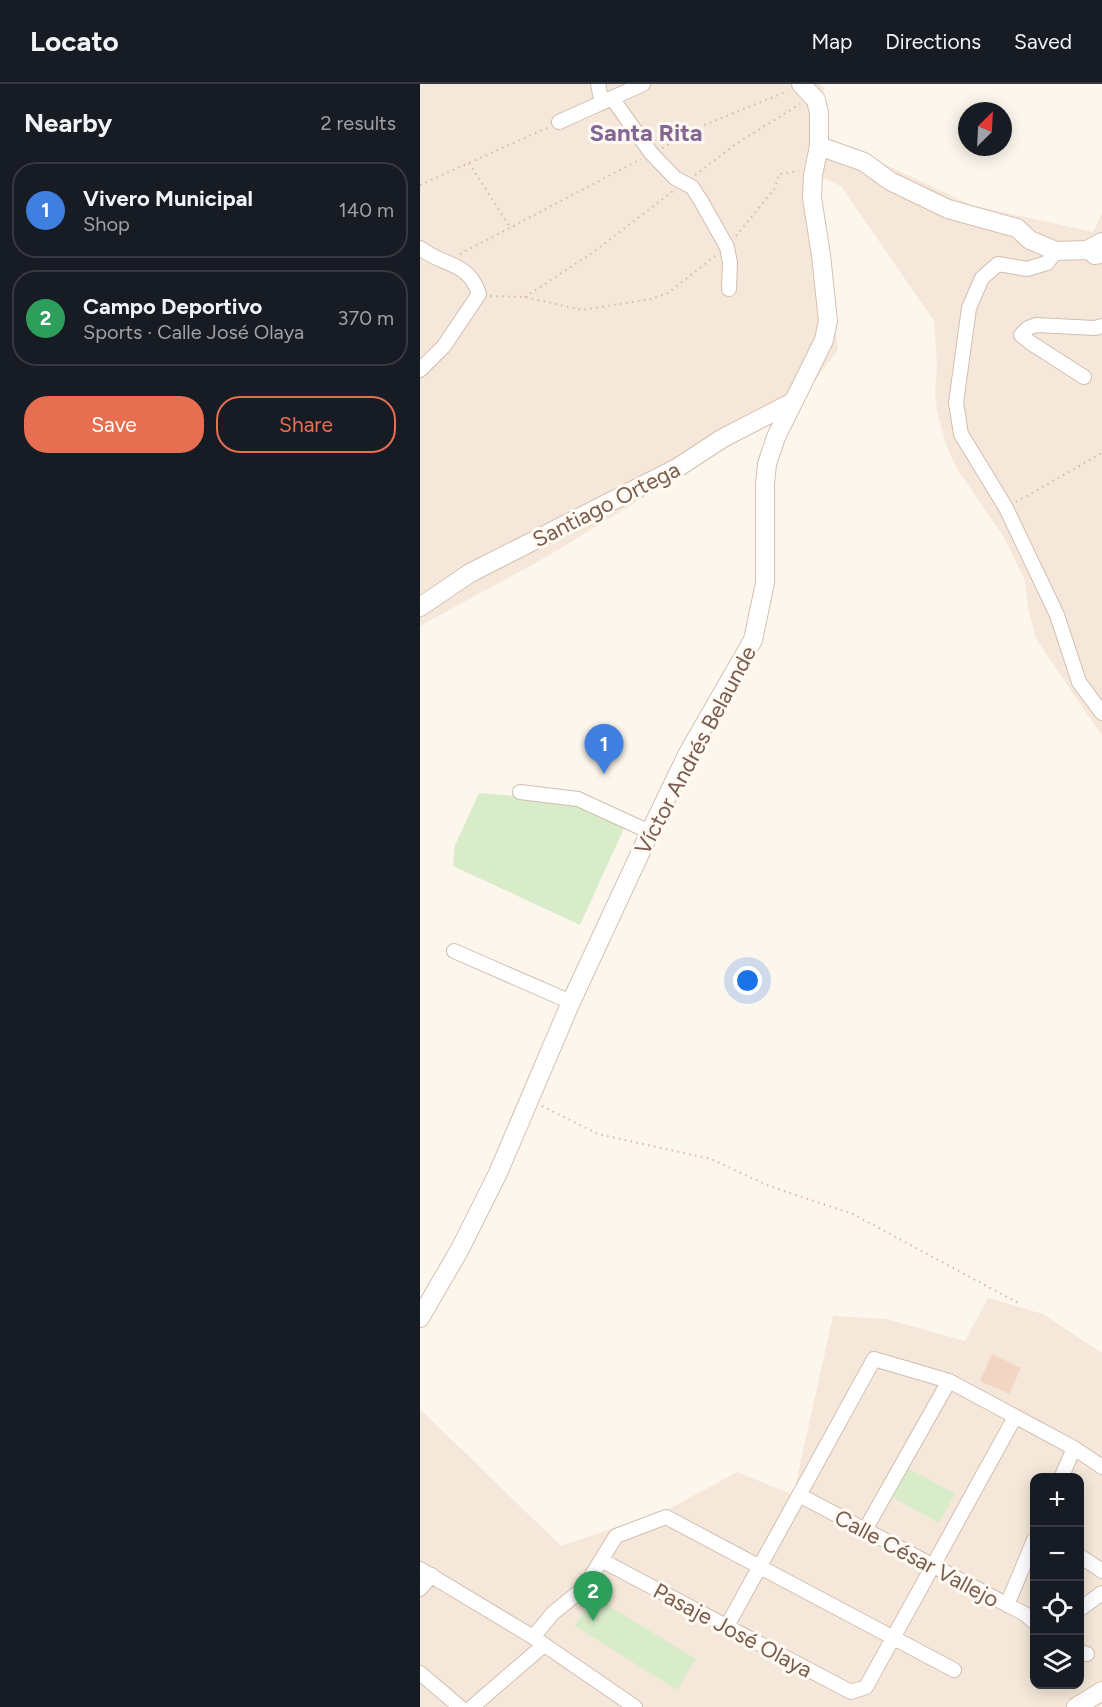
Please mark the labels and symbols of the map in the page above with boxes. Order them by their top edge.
north arrow [958,102,1012,156]
district label: Santa Rita [590,118,702,147]
street label: Santiago Ortega [528,456,684,553]
street label: Víctor Andrés Belaunde [629,641,762,859]
pin: 1 [584,724,624,774]
your location [733,966,762,995]
street label: Calle César Vallejo [830,1504,1004,1613]
pin: 2 [574,1572,612,1621]
street label: Pasaje José Olaya [649,1577,817,1684]

